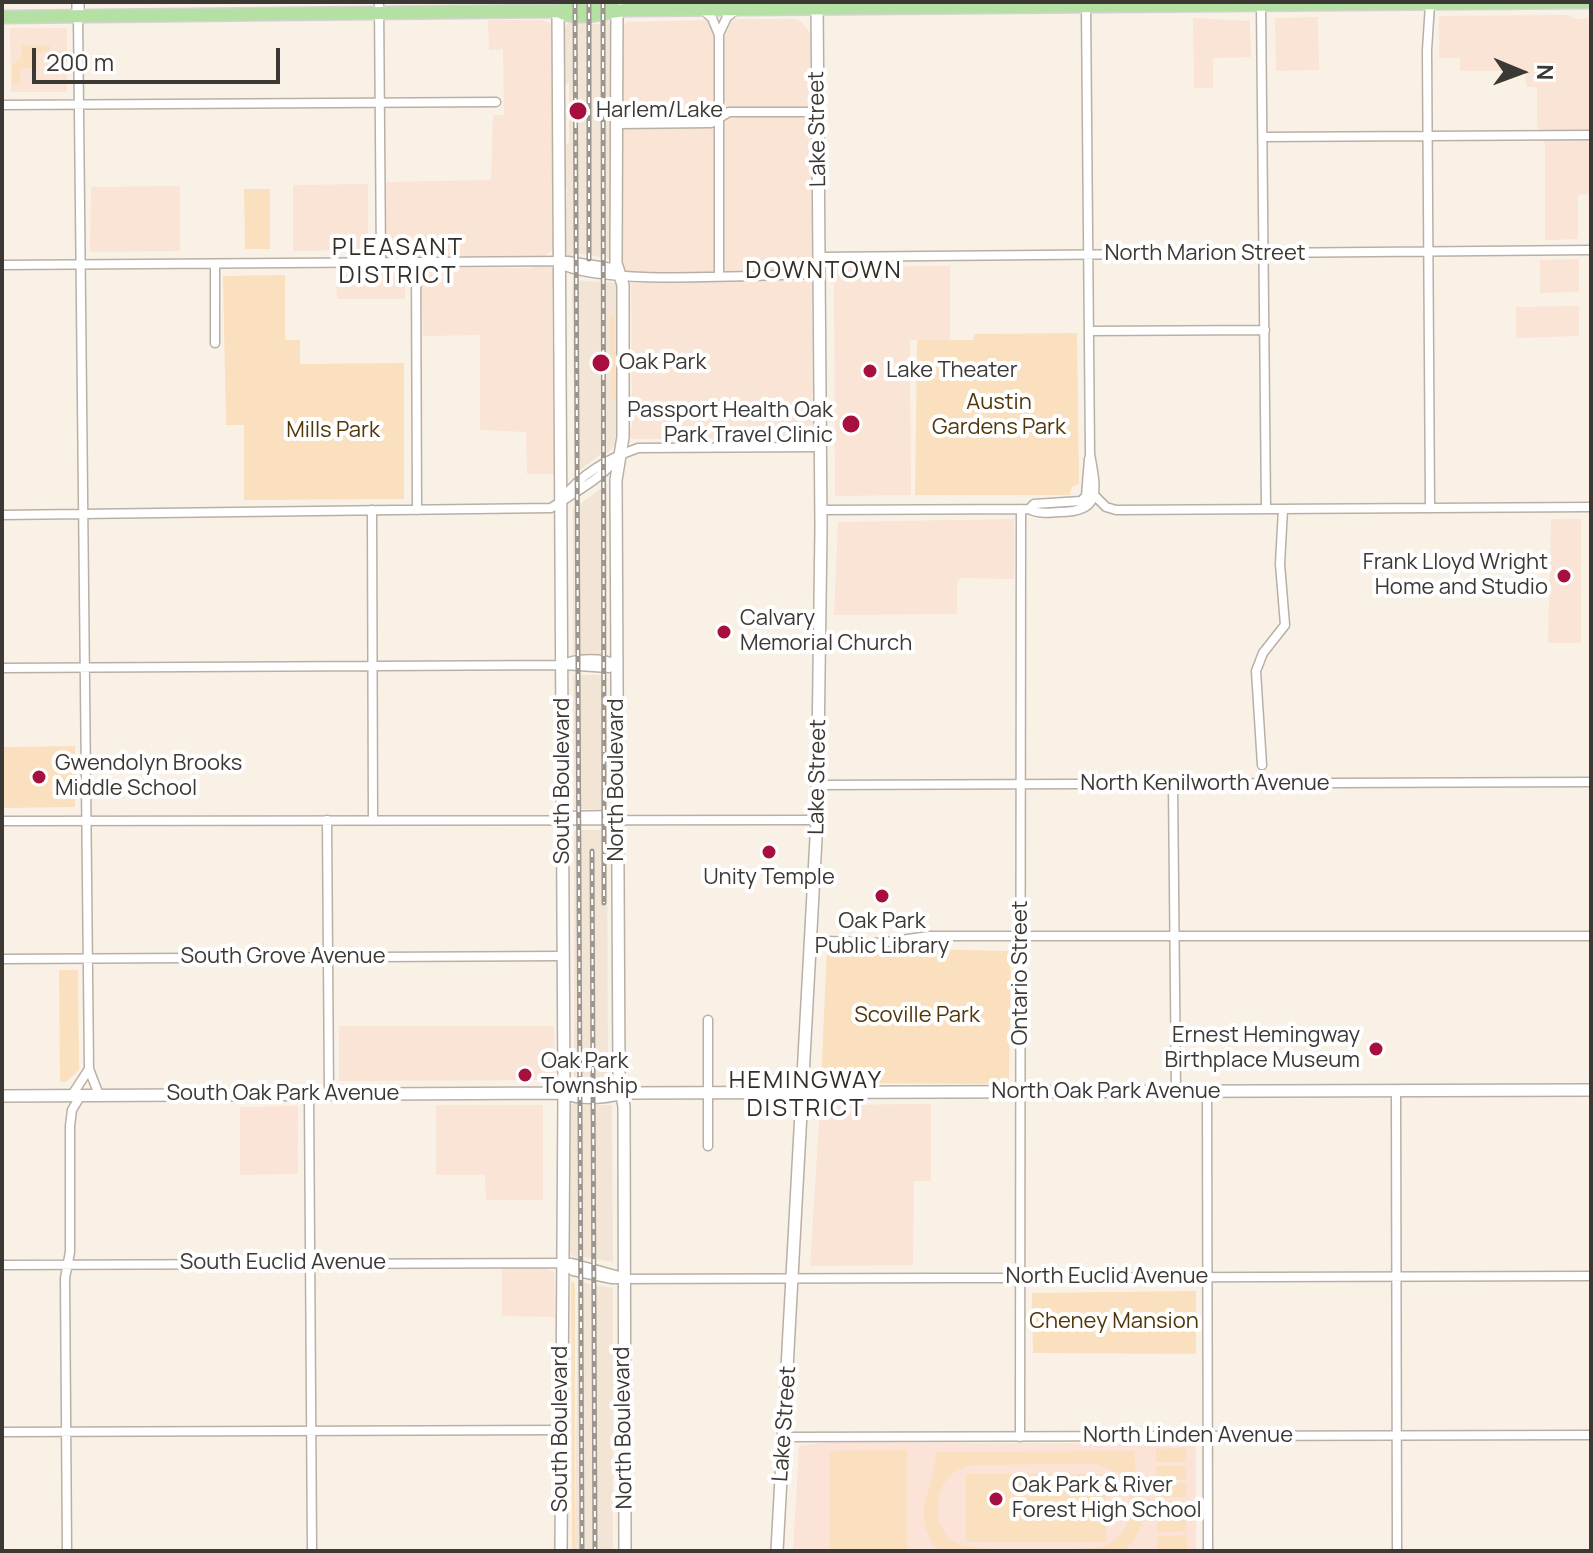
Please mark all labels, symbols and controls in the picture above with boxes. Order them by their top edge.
scale bar [36,32,284,82]
north arrow [1481,32,1561,112]
text: 200 m [46,45,114,78]
text: N [1530,64,1560,81]
street label: Lake Street [804,71,832,187]
place label: Harlem/Lake [596,98,723,124]
marker: Harlem/Lake [567,100,589,122]
district label: PLEASANT DISTRICT [332,234,464,290]
street label: North Marion Street [1104,241,1306,267]
district label: DOWNTOWN [745,257,903,285]
place label: Oak Park [619,350,706,376]
marker: Oak Park [590,352,612,374]
place label: Lake Theater [886,358,1018,384]
marker: Lake Theater [861,362,879,380]
park label: Austin Gardens Park [932,390,1066,442]
place label: Passport Health Oak Park Travel Clinic [627,398,833,450]
marker: Passport Health Oak Park Travel Clinic [840,413,862,435]
park label: Mills Park [286,418,380,444]
place label: Frank Lloyd Wright Home and Studio [1363,550,1548,602]
marker: Frank Lloyd Wright Home and Studio [1555,567,1573,585]
place label: Calvary Memorial Church [740,606,912,658]
marker: Calvary Memorial Church [715,623,733,641]
street label: South Boulevard [550,698,576,864]
street label: North Boulevard [604,699,630,861]
street label: Lake Street [804,719,832,835]
place label: Gwendolyn Brooks Middle School [55,751,242,802]
marker: Gwendolyn Brooks Middle School [30,768,48,786]
street label: North Kenilworth Avenue [1080,771,1330,797]
marker: Unity Temple [760,843,778,861]
place label: Unity Temple [703,865,835,891]
marker: Oak Park Public Library [873,887,891,905]
street label: Ontario Street [1008,900,1034,1046]
place label: Oak Park Public Library [815,909,949,960]
street label: South Grove Avenue [180,944,386,970]
park label: Scoville Park [854,1003,980,1029]
place label: Ernest Hemingway Birthplace Museum [1164,1023,1360,1074]
marker: Ernest Hemingway Birthplace Museum [1367,1040,1385,1058]
place label: Oak Park Township [541,1049,638,1100]
marker: Oak Park Township [516,1066,534,1084]
district label: HEMINGWAY DISTRICT [729,1067,883,1123]
street label: North Oak Park Avenue [991,1079,1221,1105]
street label: South Oak Park Avenue [167,1081,399,1107]
street label: South Euclid Avenue [180,1250,386,1276]
street label: North Euclid Avenue [1006,1264,1208,1290]
park label: Cheney Mansion [1029,1309,1199,1335]
street label: South Boulevard [548,1346,574,1512]
street label: North Boulevard [609,1346,639,1510]
street label: Lake Street [768,1365,802,1483]
street label: North Linden Avenue [1083,1423,1293,1449]
place label: Oak Park & River Forest High School [1012,1473,1202,1524]
marker: Oak Park & River Forest High School [987,1490,1005,1508]

